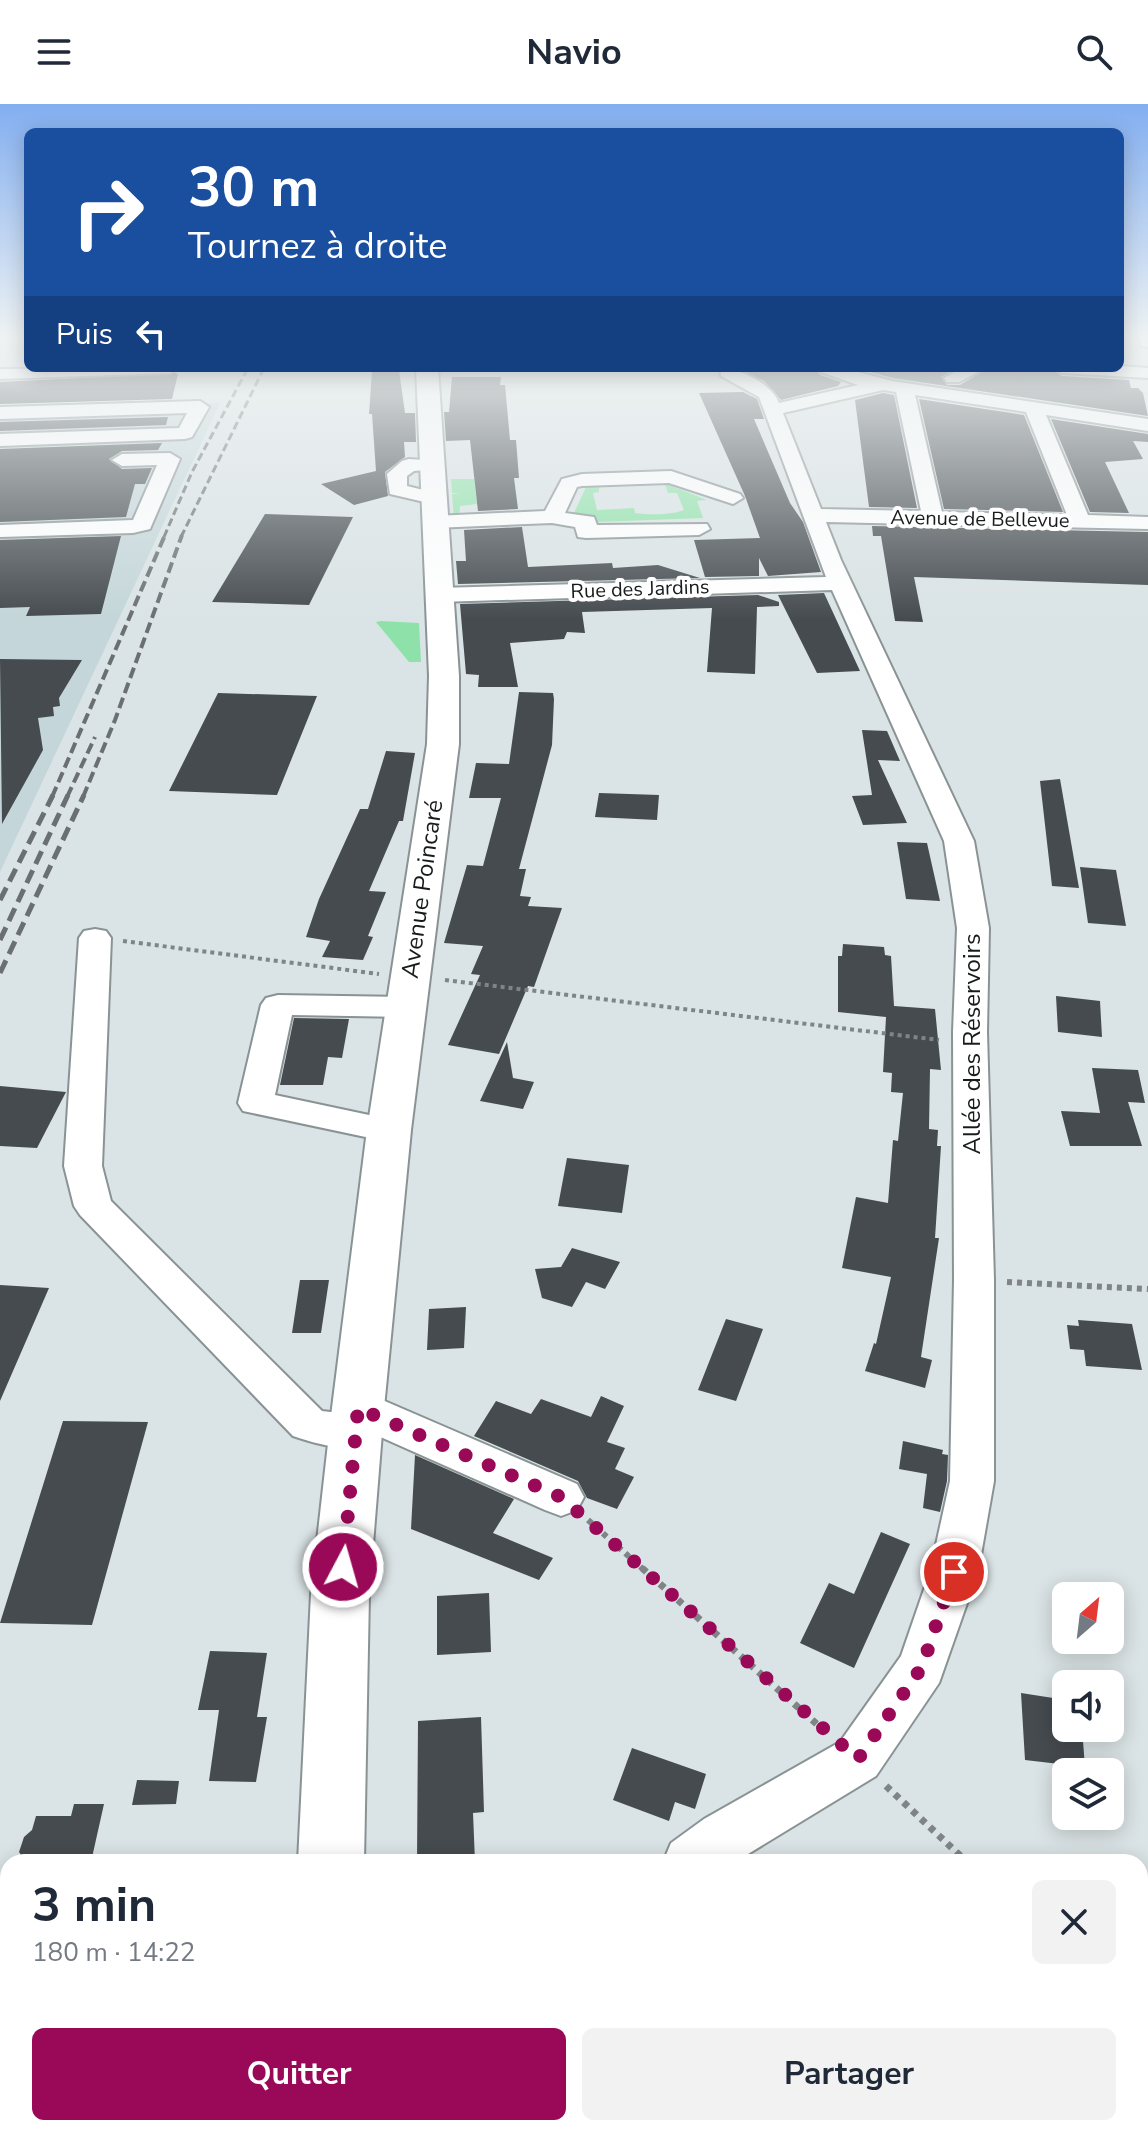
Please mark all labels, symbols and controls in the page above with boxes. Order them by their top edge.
text: Navio [526,28,622,77]
icon: menu [32,30,76,74]
icon: search [1072,30,1116,74]
text: 30 m [188,149,319,226]
icon: right [56,160,160,264]
text: Tournez à droite [188,222,447,271]
icon: left [129,312,173,356]
text: Puis [56,314,113,355]
street label: Avenue de Bellevue [890,504,1070,534]
street label: Rue des Jardins [570,573,710,605]
street label: Avenue Poincaré [394,798,450,980]
street label: Allée des Réservoirs [956,933,988,1155]
position arrow [301,1525,385,1609]
pin [920,1538,988,1606]
icon: arrive [932,1550,976,1594]
north arrow [1052,1582,1124,1654]
map controls [1052,1582,1124,1830]
button: sound [1052,1670,1124,1742]
button: layers [1052,1758,1124,1830]
text: 3 min [32,1872,156,1938]
button: close [1032,1880,1116,1964]
text: 180 m · 14:22 [32,1935,195,1970]
button: Quitter [32,2028,566,2120]
button: Partager [582,2028,1116,2120]

